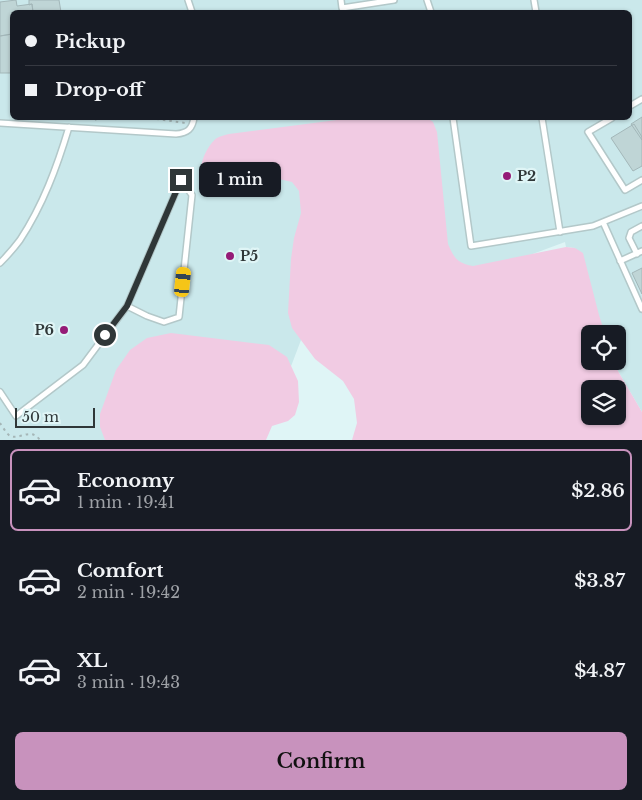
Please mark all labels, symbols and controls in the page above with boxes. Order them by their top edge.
text: Pickup [55,30,126,53]
text: Drop-off [55,78,144,101]
callout: 1 min [198,162,281,198]
place label: P2 [517,167,536,185]
route end [170,169,192,191]
text: 1 min [217,169,263,189]
marker: P2 [501,170,513,182]
place label: P5 [240,247,258,265]
marker: P5 [224,250,236,262]
car [173,266,192,298]
place label: P6 [35,321,54,339]
marker: P6 [58,324,70,336]
route start [94,324,116,346]
map controls [581,325,626,425]
button: locate [581,325,626,370]
button: layers [581,380,626,425]
scale bar [15,405,95,428]
text: 50 m [22,408,59,426]
icon: car [17,468,62,513]
text: Economy [77,469,174,492]
text: $2.86 [571,479,625,502]
text: 1 min · 19:41 [77,492,175,512]
icon: car [17,558,62,603]
text: Comfort [77,559,164,582]
text: $3.87 [574,569,625,592]
text: 2 min · 19:42 [77,582,180,602]
icon: car [17,648,62,693]
text: XL [77,649,107,672]
text: $4.87 [574,659,625,682]
text: 3 min · 19:43 [77,672,180,692]
button: Confirm [15,732,627,790]

